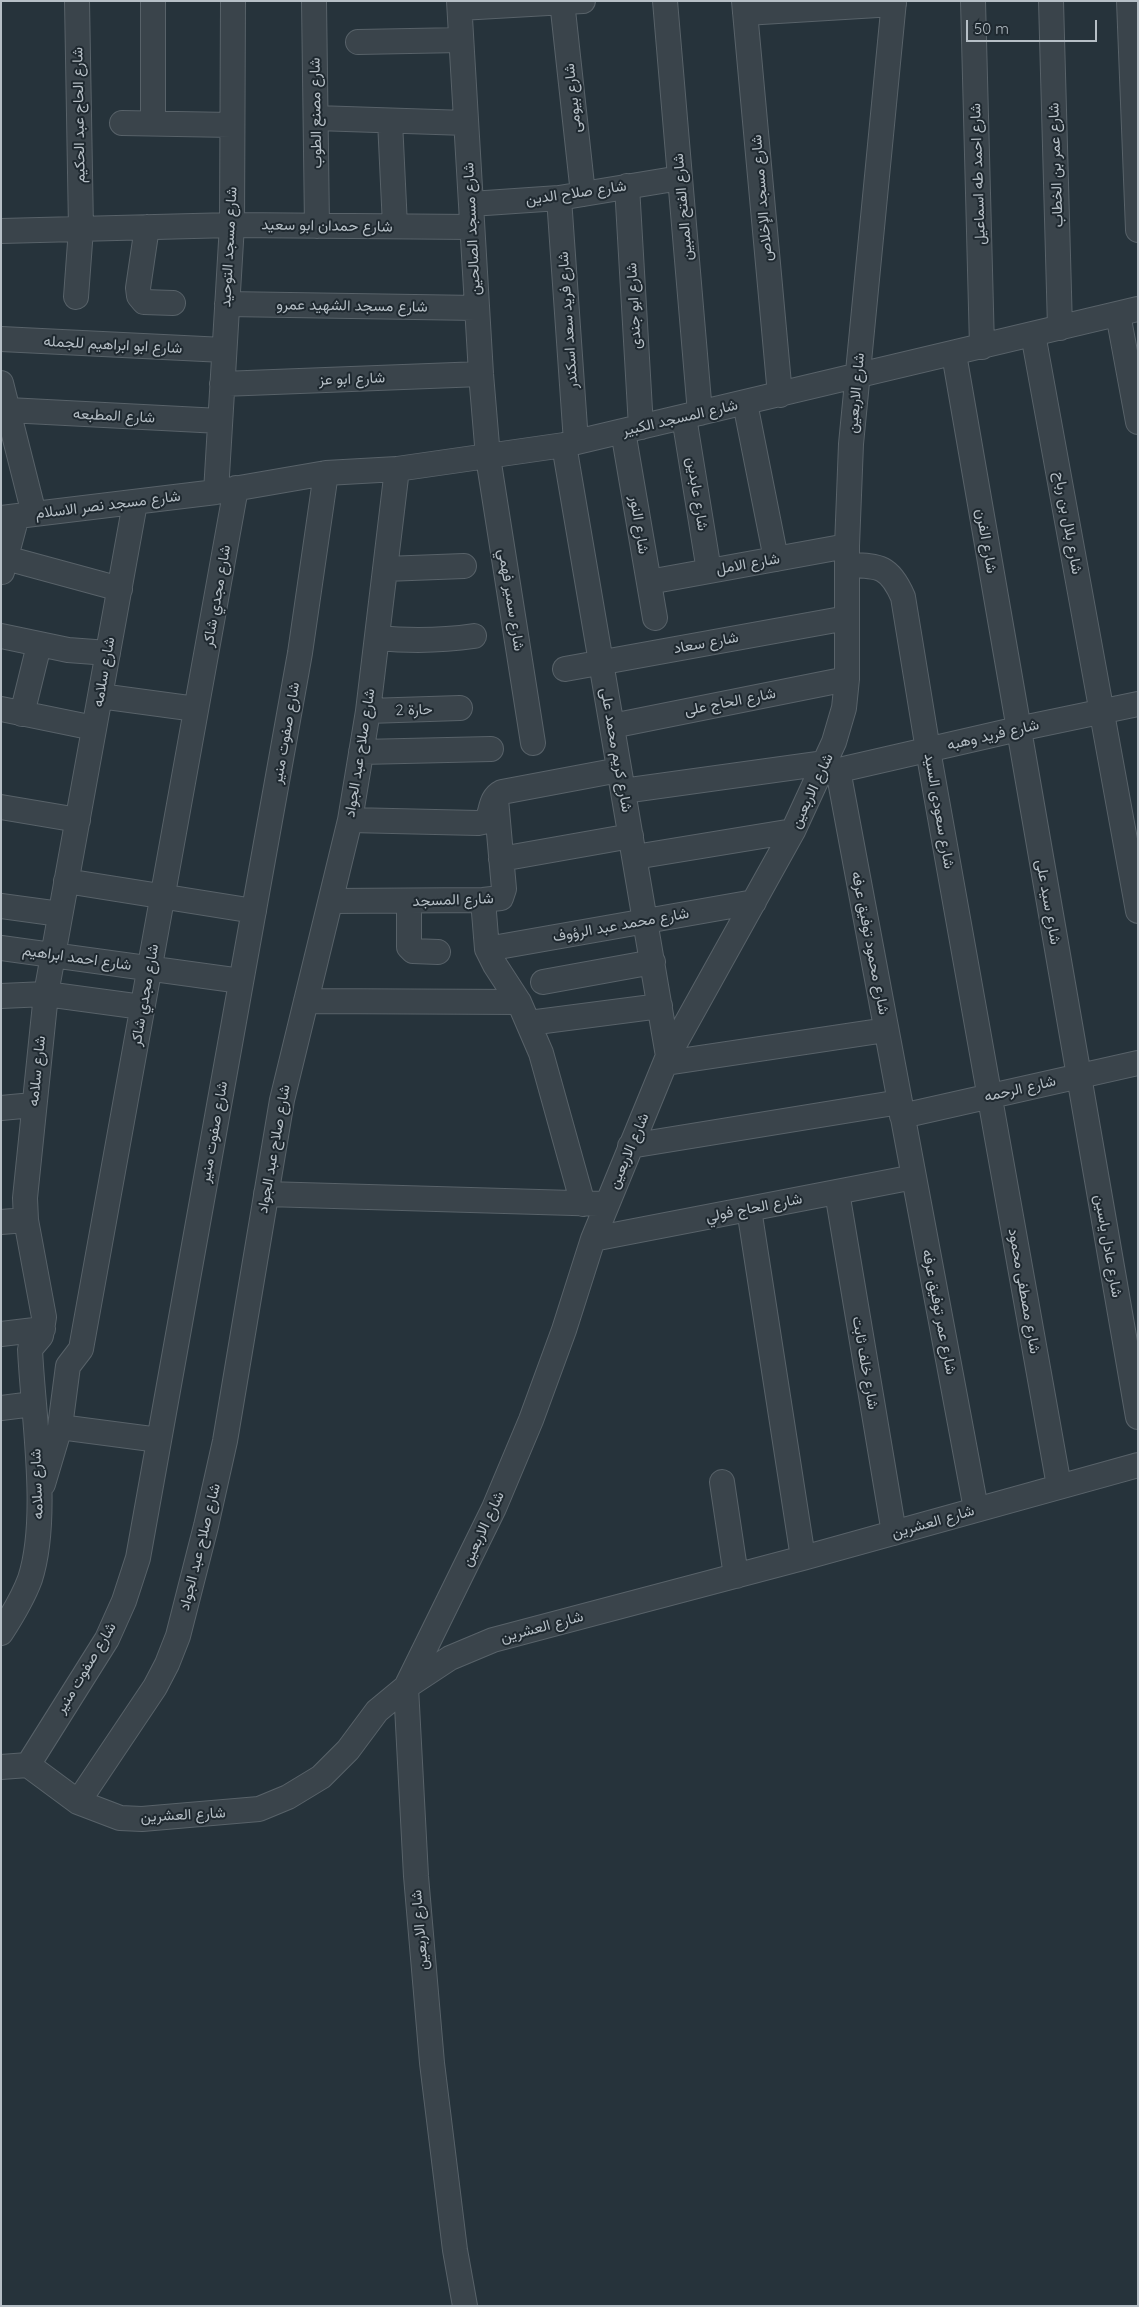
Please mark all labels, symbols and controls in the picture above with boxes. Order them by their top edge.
scale bar [969,10,1100,42]
text: 50 m [974,19,1009,38]
street label: شارع الحاج عبد الحكيم [69,47,89,183]
street label: شارع مصنع الطوب [306,57,326,169]
street label: شارع بيومى [560,62,586,134]
street label: شارع عمر بن الخطاب [1045,102,1067,228]
street label: شارع احمد طه اسماعيل [967,103,989,245]
street label: شارع مسجد الإخلاص [747,134,777,262]
street label: شارع الفتح المبين [669,153,697,261]
street label: شارع مسجد الصالحين [460,162,484,296]
street label: شارع صلاح الدين [524,177,628,209]
street label: شارع مسجد التوحيد [217,186,241,308]
street label: شارع حمدان ابو سعيد [261,216,393,236]
street label: شارع فريد سعد اسكندر [554,251,582,389]
street label: شارع ابو جندى [623,262,645,350]
street label: شارع مسجد الشهيد عمرو [276,296,428,316]
street label: شارع ابو ابراهيم للجمله [43,332,183,358]
street label: شارع الاربعين [844,352,868,434]
street label: شارع ابو عز [318,369,386,389]
street label: شارع المسجد الكبير [620,396,740,440]
street label: شارع المطبعه [72,405,156,427]
street label: شارع عابدين [682,456,712,532]
street label: شارع بلال بن رباح [1050,470,1086,576]
street label: شارع مسجد نصر الاسلام [34,487,182,523]
street label: شارع النور [626,494,652,556]
street label: شارع الفرن [971,507,1001,575]
street label: شارع مجدي شاكر [199,544,235,648]
street label: شارع سمير فهمي [494,548,528,652]
street label: شارع الامل [715,550,781,578]
street label: شارع سعاد [672,628,740,658]
street label: شارع سلامه [89,636,119,708]
street label: شارع صفوت منير [268,681,304,785]
street label: شارع الحاج على [683,684,777,720]
street label: شارع كريم محمد على [596,686,636,814]
street label: شارع صلاح عبد الجواد [341,687,379,819]
street label: حارة 2 [395,700,433,720]
street label: شارع فريد وهبه [945,716,1041,754]
street label: شارع الاربعين [787,751,837,831]
street label: شارع سعودى السيد [920,752,958,870]
street label: شارع سيد على [1032,858,1064,946]
street label: شارع محمود توفيق عرفه [847,870,893,1016]
street label: شارع المسجد [412,890,494,910]
street label: شارع محمد عبد الرؤوف [552,904,690,946]
street label: شارع احمد ابراهيم [21,941,133,975]
street label: شارع مجدي شاكر [127,943,163,1047]
street label: شارع سلامه [24,1035,50,1107]
street label: شارع الرحمه [982,1072,1058,1106]
street label: شارع صفوت منير [196,1080,232,1184]
street label: شارع صلاح عبد الجواد [254,1083,294,1215]
street label: شارع الاربعين [605,1110,653,1192]
street label: شارع الحاج فولي [704,1190,804,1226]
street label: شارع عادل ياسين [1090,1193,1126,1299]
street label: شارع مصطفى محمود [1004,1227,1044,1355]
street label: شارع عمر توفيق عرفه [918,1248,960,1376]
street label: شارع خلف ثابت [848,1315,882,1411]
street label: شارع سلامه [27,1448,47,1520]
street label: شارع صلاح عبد الجواد [175,1482,225,1612]
street label: شارع الاربعين [458,1489,508,1569]
street label: شارع العشرين [890,1502,976,1542]
street label: شارع العشرين [499,1607,585,1647]
street label: شارع صفوت منير [52,1619,120,1717]
street label: شارع العشرين [140,1804,226,1826]
street label: شارع الاربعين [408,1889,432,1971]

